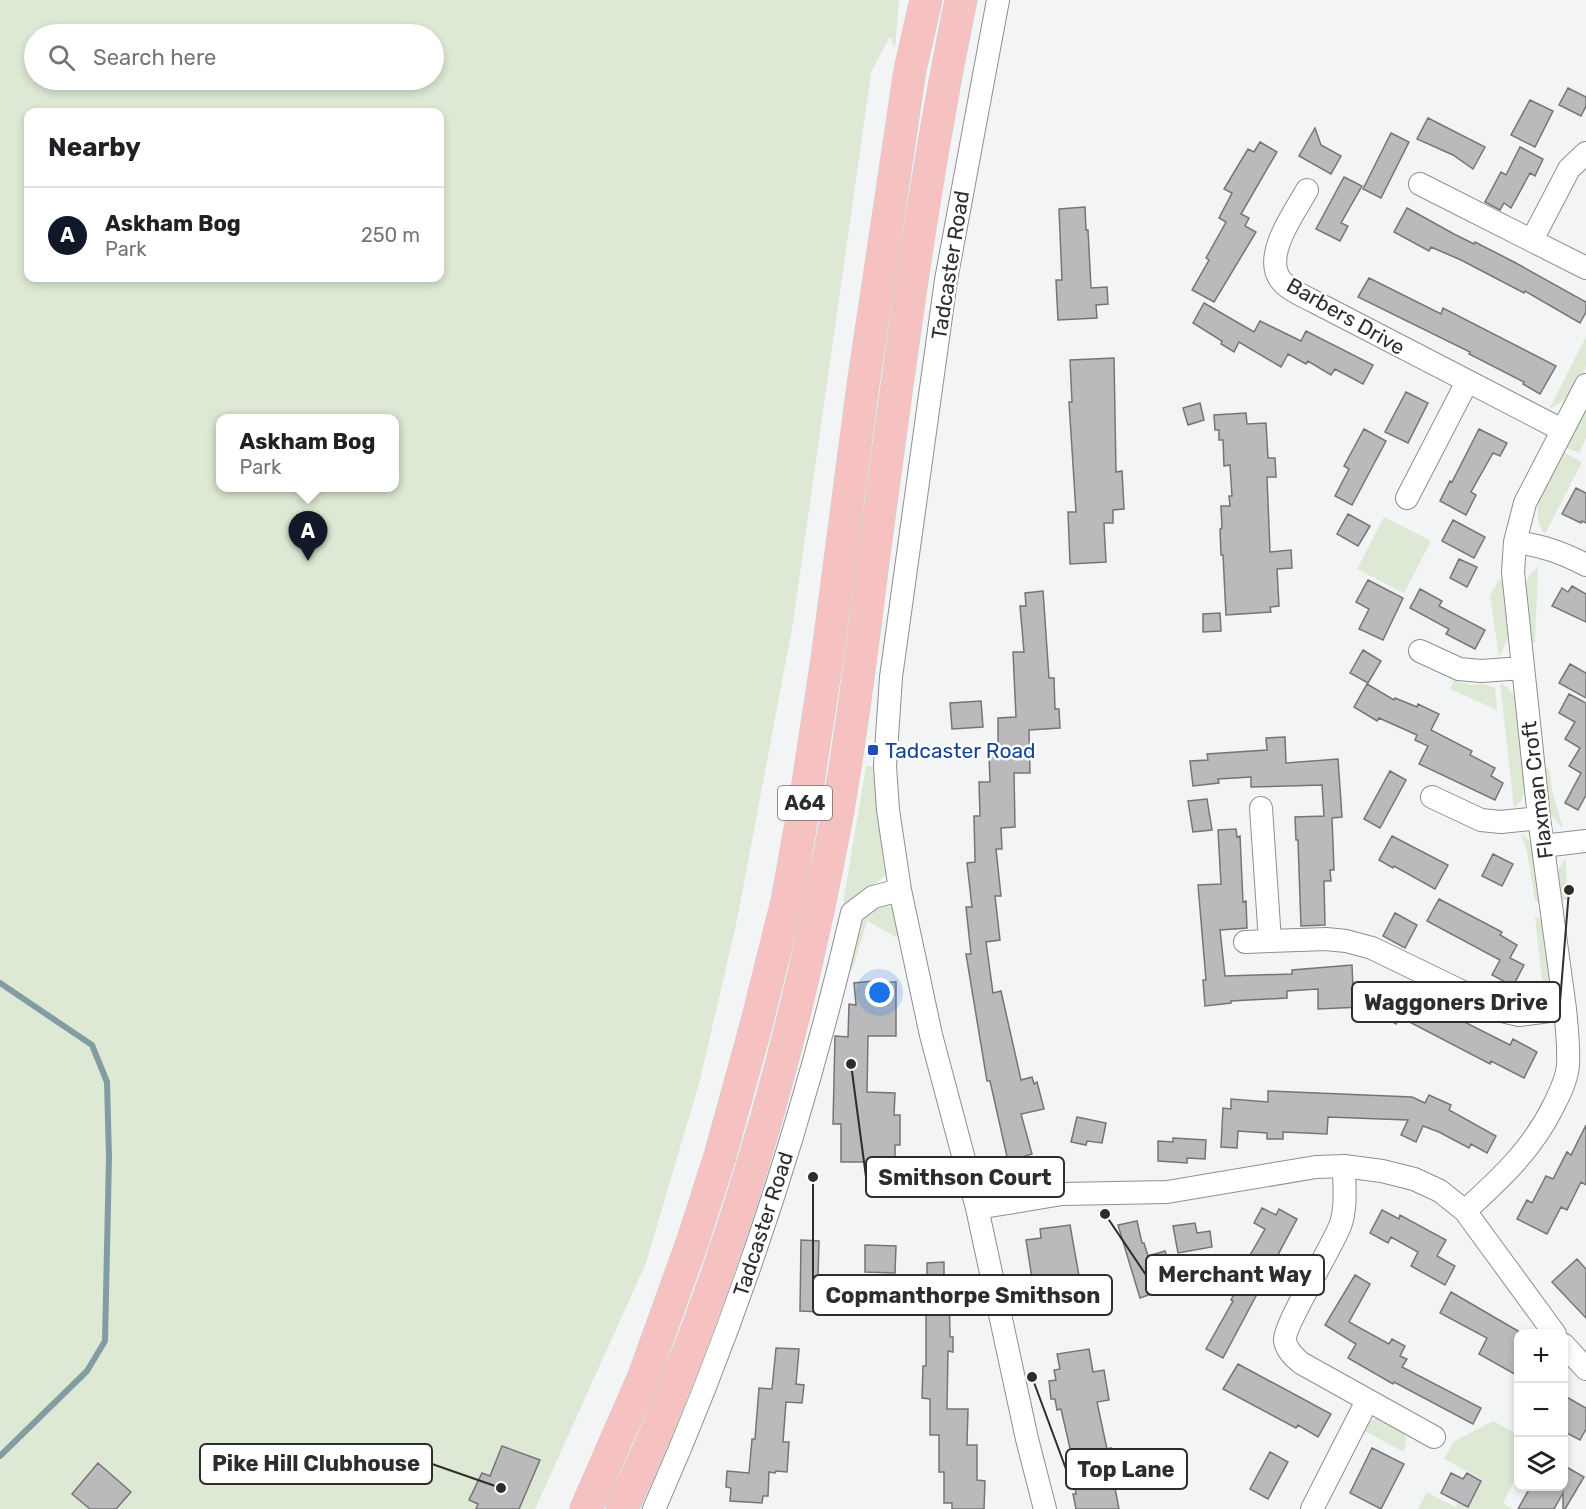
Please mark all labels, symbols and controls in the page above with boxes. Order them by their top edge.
search box [24,24,444,90]
icon: search [45,41,78,74]
text: Search here [93,44,216,71]
text: Nearby [48,132,141,163]
street label: Tadcaster Road [926,189,974,341]
text: Askham Bog [105,210,241,237]
text: A [60,223,75,247]
text: 250 m [361,223,420,247]
text: Park [105,237,147,261]
street label: Barbers Drive [1282,272,1410,360]
popup [216,414,399,492]
text: Askham Bog [240,428,375,455]
text: Park [240,455,281,479]
pin: A [288,512,328,561]
street label: Flaxman Croft [1516,720,1558,860]
place label: Tadcaster Road [885,738,1036,763]
marker: Tadcaster Road [866,743,880,757]
road number: A64 [778,786,832,820]
your location [865,978,894,1007]
callout: Waggoners Drive [1352,982,1560,1022]
text: Waggoners Drive [1364,989,1548,1016]
street label: Tadcaster Road [728,1149,798,1299]
callout: Smithson Court [866,1157,1064,1197]
text: Smithson Court [878,1164,1052,1191]
callout: Merchant Way [1146,1255,1324,1295]
text: Merchant Way [1158,1261,1312,1288]
callout: Copmanthorpe Smithson [813,1275,1112,1315]
text: Copmanthorpe Smithson [826,1282,1100,1309]
map controls [1514,1329,1568,1491]
button: + [1514,1329,1568,1383]
button: − [1514,1383,1568,1437]
button: layers [1514,1437,1568,1491]
callout: Pike Hill Clubhouse [200,1444,432,1484]
callout: Top Lane [1066,1449,1187,1489]
text: Pike Hill Clubhouse [212,1450,420,1477]
text: Top Lane [1077,1456,1175,1483]

